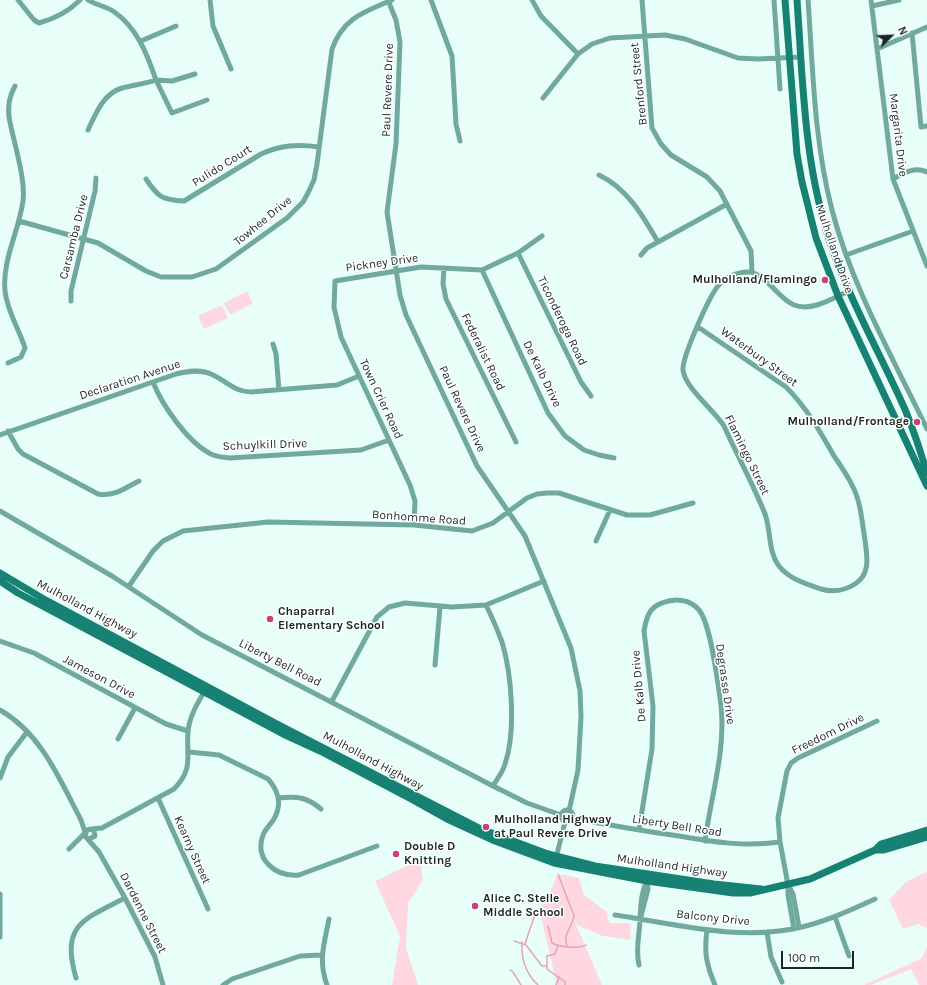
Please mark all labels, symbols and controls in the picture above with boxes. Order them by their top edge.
north arrow [871,16,911,56]
text: N [895,25,910,37]
street label: Brenford Street [627,42,651,126]
street label: Paul Revere Drive [379,43,397,137]
street label: Margarita Drive [886,92,910,178]
street label: Pulido Court [190,142,254,190]
street label: Carsamba Drive [56,193,92,281]
street label: Towhee Drive [231,193,295,249]
street label: Mulholland Drive [812,203,856,295]
street label: Pickney Drive [345,251,419,275]
place label: Mulholland/Flamingo [692,273,817,287]
street label: Ticonderoga Road [534,274,590,368]
marker: Mulholland/Flamingo [820,275,830,285]
street label: Federalist Road [458,311,508,393]
street label: Waterbury Street [718,324,800,390]
street label: De Kalb Drive [520,338,564,410]
street label: Declaration Avenue [78,357,182,403]
street label: Town Crier Road [356,357,406,441]
street label: Paul Revere Drive [436,363,488,455]
street label: Flamingo Street [721,413,773,497]
place label: Mulholland/Frontage [788,415,909,429]
marker: Mulholland/Frontage [912,417,922,427]
street label: Schuylkill Drive [222,436,308,454]
street label: Bonhomme Road [372,508,466,528]
street label: Mulholland Highway [34,576,140,642]
place label: Chaparral Elementary School [278,605,385,633]
marker: Chaparral Elementary School [265,614,275,624]
street label: Liberty Bell Road [236,636,324,690]
street label: Degrasse Drive [712,643,738,725]
street label: De Kalb Drive [629,649,649,723]
street label: Jameson Drive [60,652,138,702]
street label: Freedom Drive [789,710,867,758]
street label: Mulholland Highway [320,728,426,794]
street label: Liberty Bell Road [631,812,723,840]
place label: Mulholland Highway at Paul Revere Drive [494,813,611,841]
street label: Kearny Street [171,814,213,886]
marker: Mulholland Highway at Paul Revere Drive [481,822,491,832]
place label: Double D Knitting [404,840,455,868]
marker: Double D Knitting [391,849,401,859]
street label: Mulholland Highway [616,851,728,881]
street label: Dardenne Street [116,870,170,956]
place label: Alice C. Stelle Middle School [483,892,564,920]
marker: Alice C. Stelle Middle School [470,901,480,911]
street label: Balcony Drive [676,907,750,929]
scale bar [783,943,856,969]
text: 100 m [788,951,820,965]

